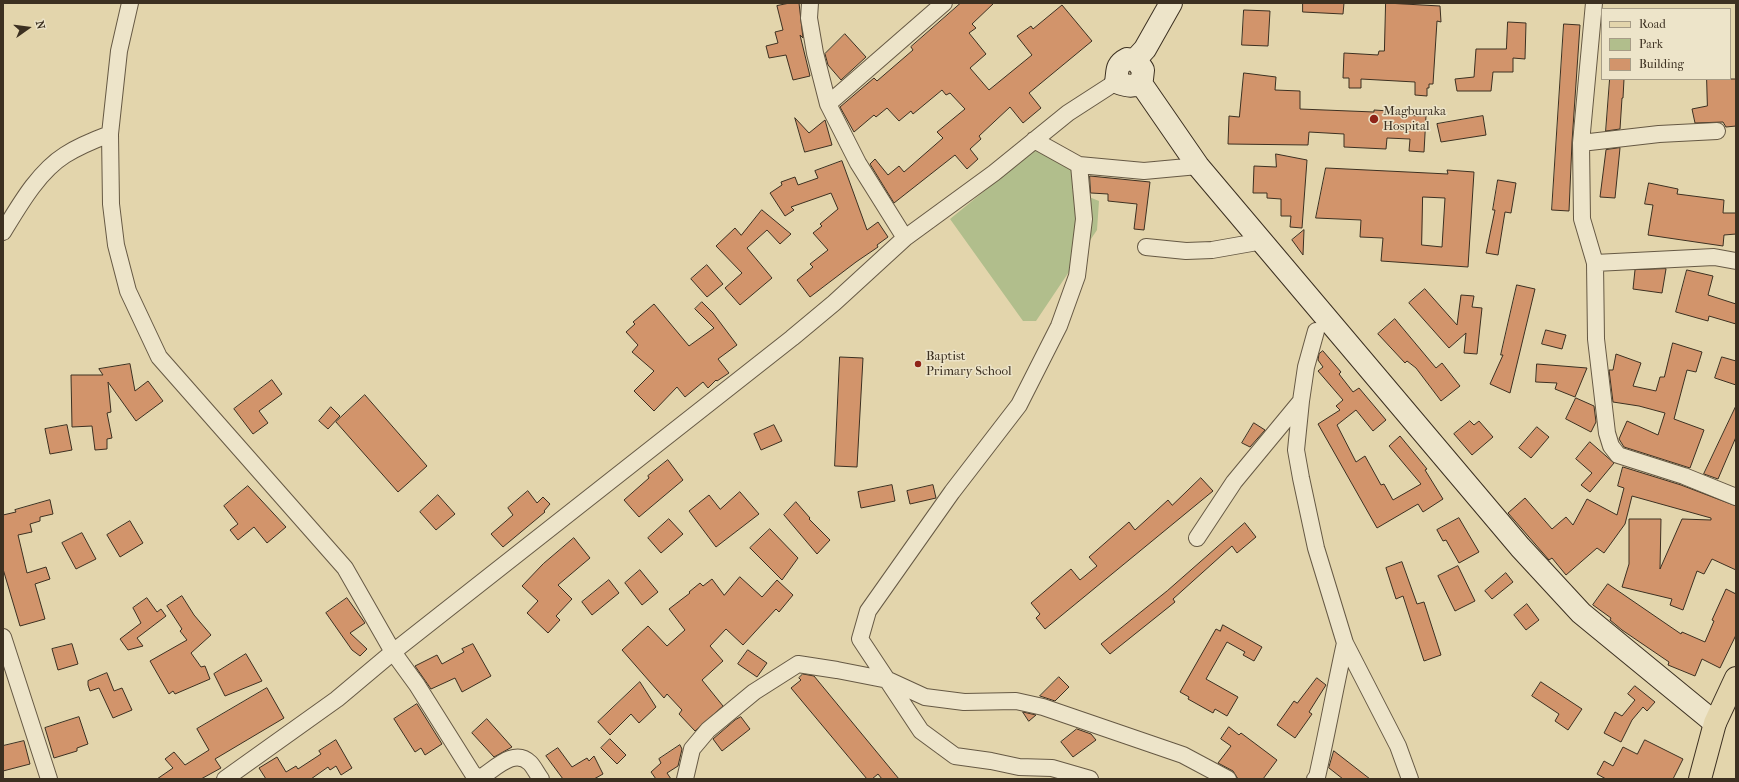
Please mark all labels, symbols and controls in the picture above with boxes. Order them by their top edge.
north arrow [8,8,48,48]
legend [1601,8,1731,80]
text: Road [1639,17,1666,31]
text: N [33,19,47,31]
text: Park [1639,37,1663,51]
text: Building [1639,57,1684,71]
place label: Magburaka Hospital [1383,104,1446,135]
marker: Magburaka Hospital [1368,113,1380,125]
place label: Baptist Primary School [926,349,1012,380]
marker: Baptist Primary School [913,359,923,369]

